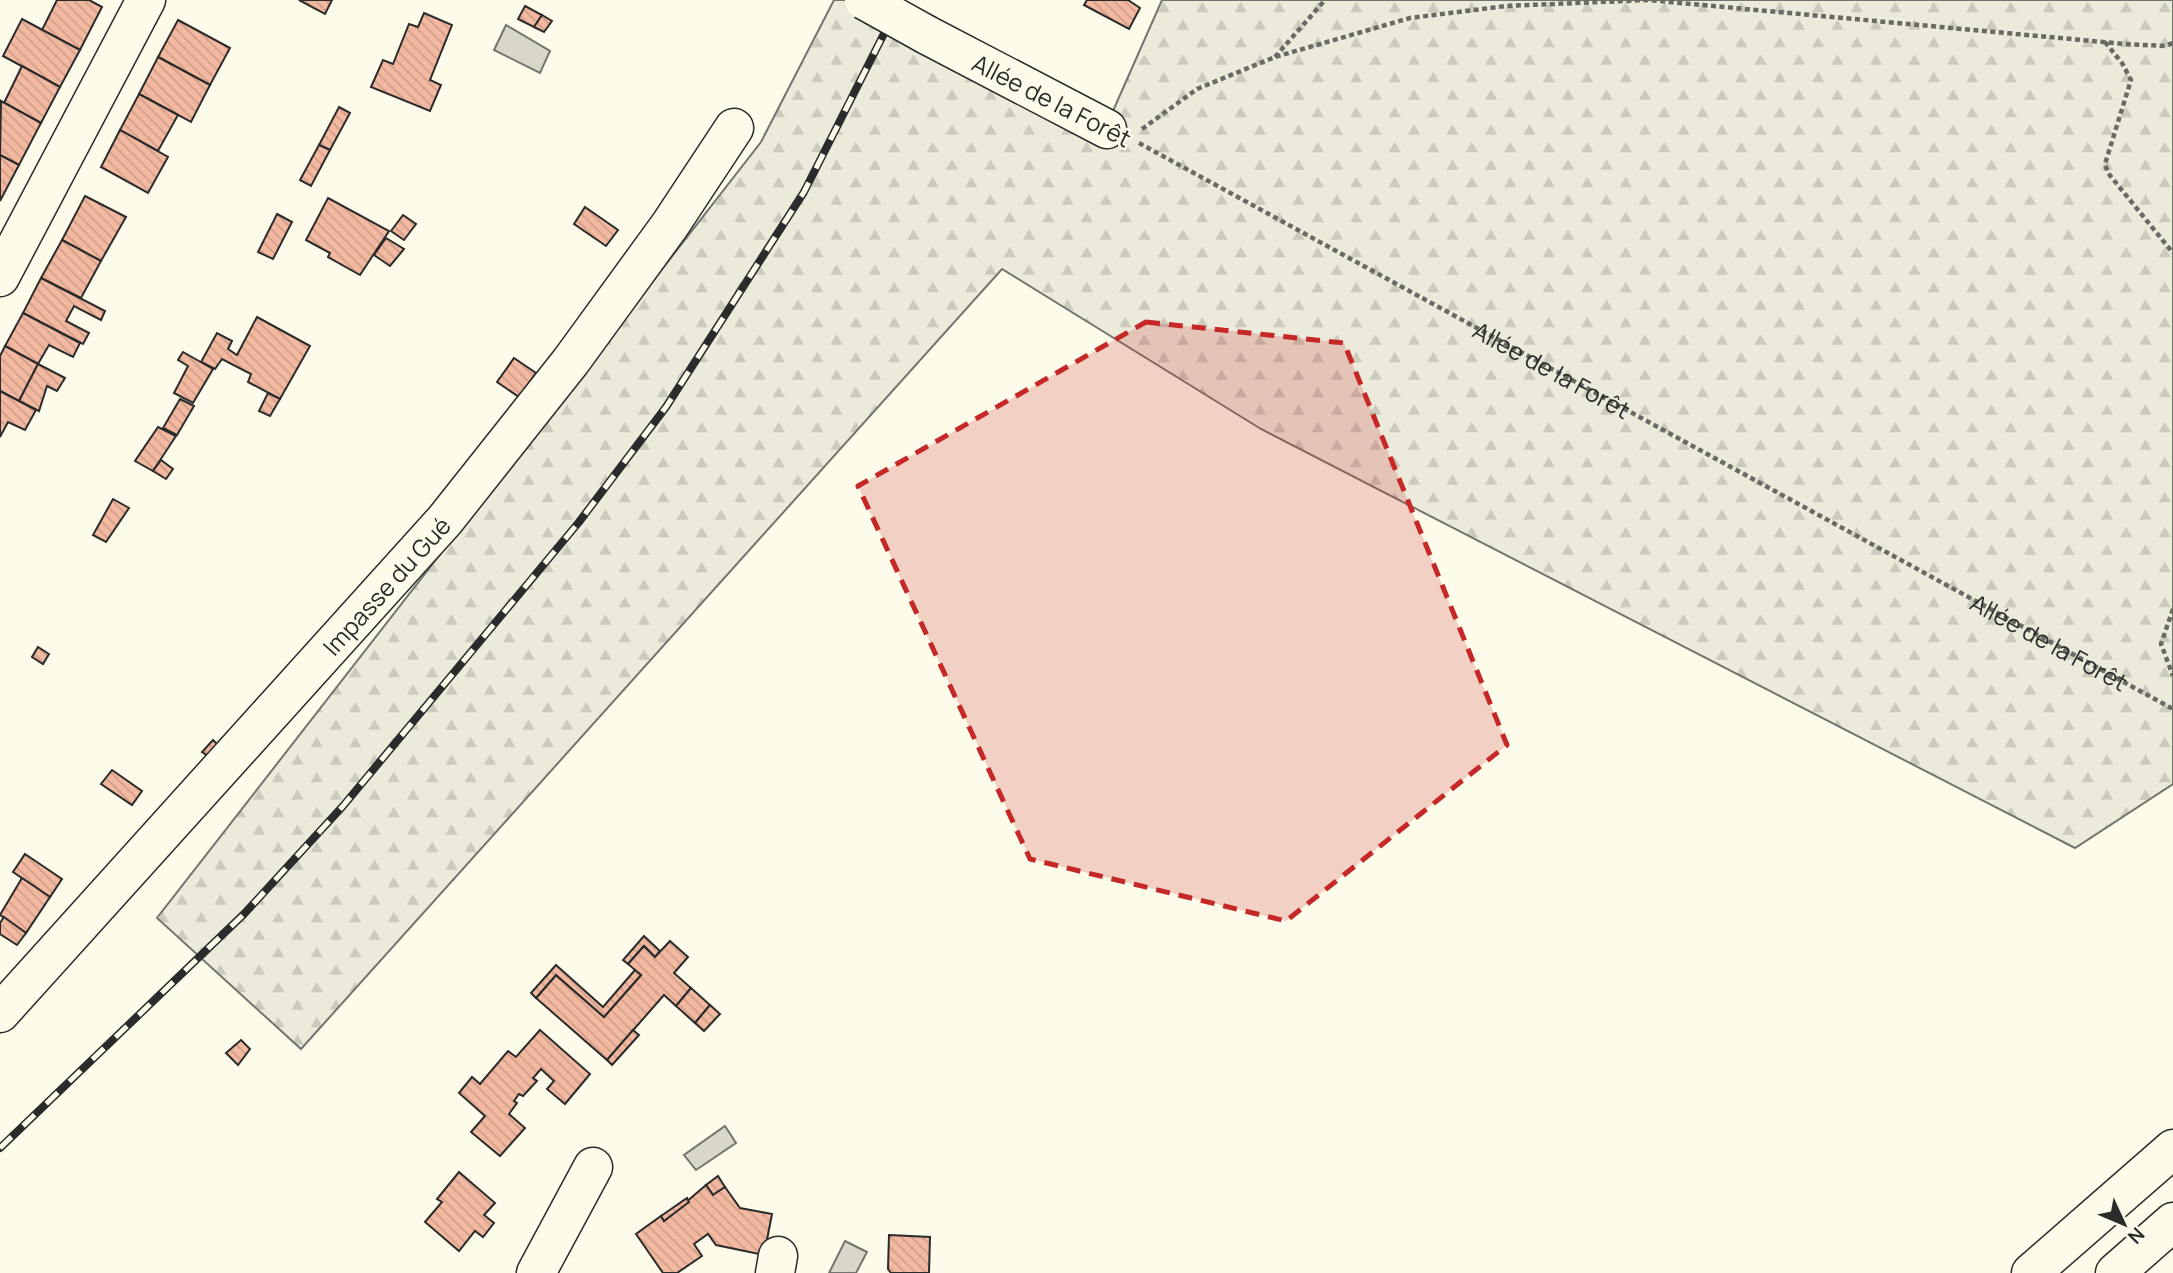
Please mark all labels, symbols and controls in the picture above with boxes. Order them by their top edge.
street label: Allée de la Forêt [967,46,1137,154]
street label: Allée de la Forêt [1468,313,1637,425]
street label: Impasse du Gué [315,509,457,662]
street label: Allée de la Forêt [1965,585,2134,698]
north arrow [2089,1189,2159,1259]
text: N [2122,1222,2150,1250]

